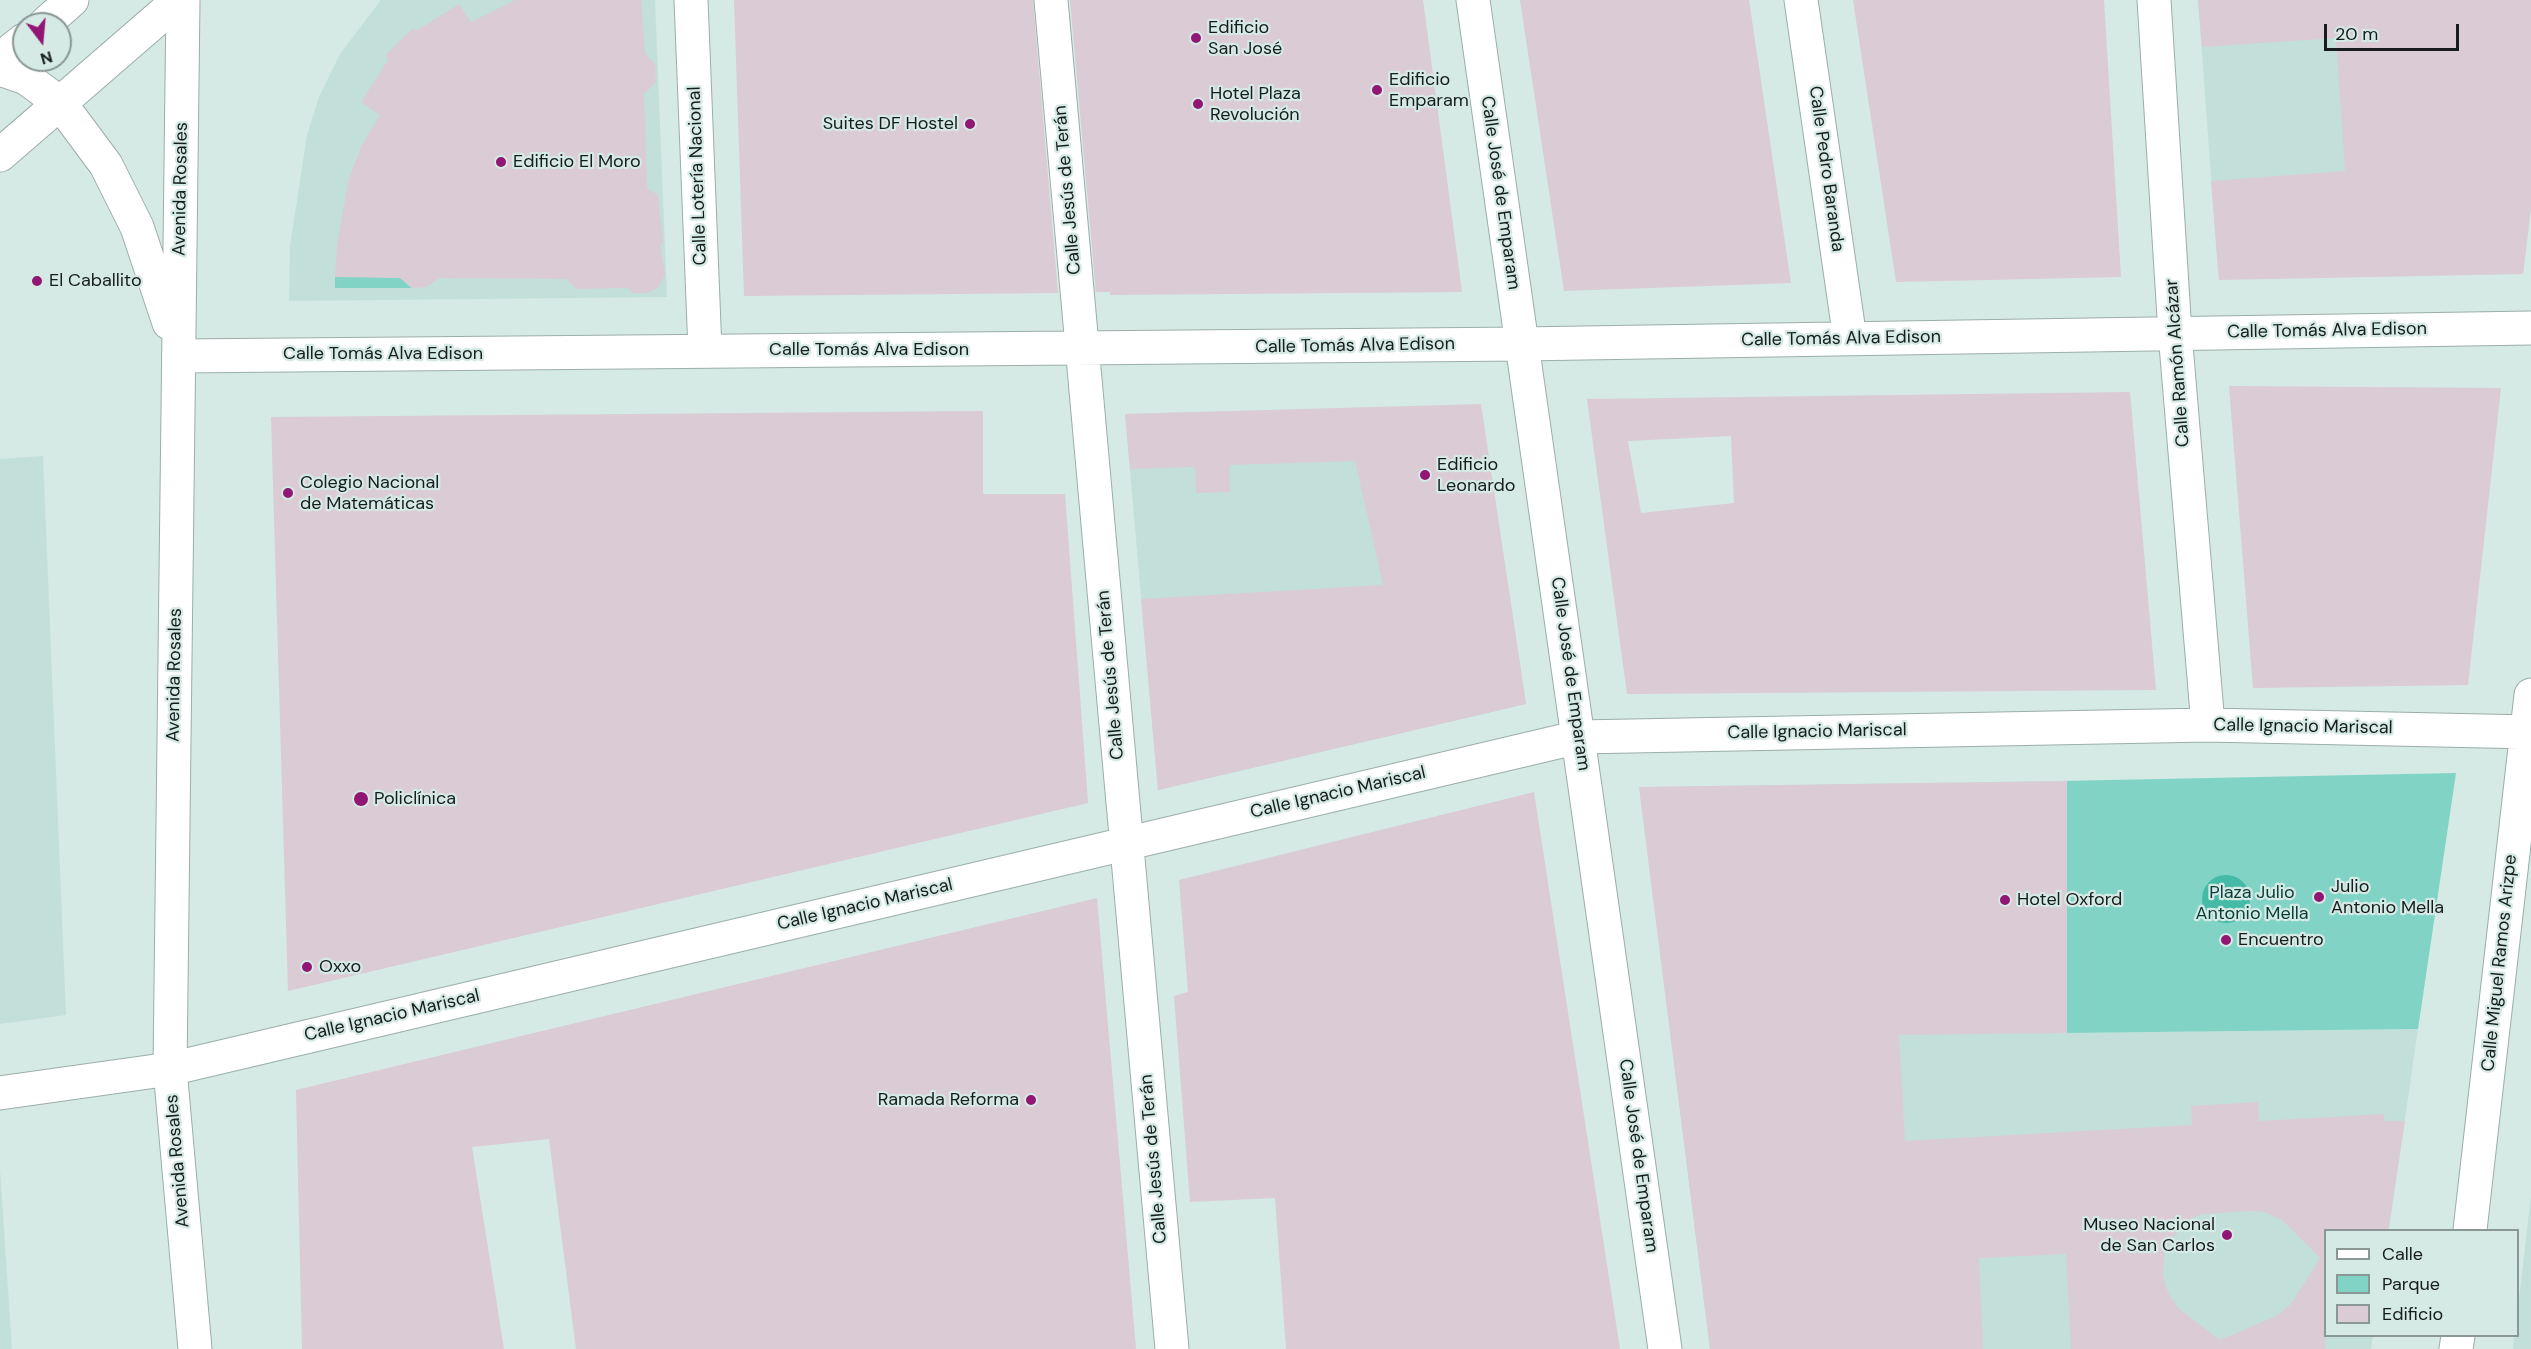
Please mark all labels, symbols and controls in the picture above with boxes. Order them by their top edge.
north arrow [12,12,72,72]
scale bar [2327,12,2462,50]
place label: Edificio San José [1208,17,1282,60]
text: 20 m [2335,22,2378,46]
marker: Edificio San José [1189,31,1203,45]
text: N [38,46,55,70]
place label: Edificio Emparam [1389,69,1469,112]
place label: Hotel Plaza Revolución [1210,83,1301,125]
marker: Edificio Emparam [1370,83,1384,97]
street label: Calle Pedro Baranda [1804,85,1848,253]
street label: Calle Lotería Nacional [684,86,712,266]
street label: Calle José de Emparam [1476,95,1524,291]
marker: Hotel Plaza Revolución [1191,97,1205,111]
street label: Calle Jesús de Terán [1050,104,1086,276]
place label: Suites DF Hostel [823,113,958,135]
marker: Suites DF Hostel [963,117,977,131]
street label: Avenida Rosales [169,122,193,256]
place label: Edificio El Moro [513,151,641,173]
marker: Edificio El Moro [494,155,508,169]
place label: El Caballito [49,270,142,292]
marker: El Caballito [30,274,44,288]
street label: Calle Ramón Alcázar [2161,278,2195,448]
street label: Calle Tomás Alva Edison [2227,318,2427,344]
street label: Calle Tomás Alva Edison [1741,326,1941,352]
street label: Calle Tomás Alva Edison [1255,333,1455,359]
street label: Calle Tomás Alva Edison [769,339,969,361]
street label: Calle Tomás Alva Edison [283,343,483,365]
place label: Edificio Leonardo [1437,454,1515,496]
marker: Edificio Leonardo [1418,468,1432,482]
place label: Colegio Nacional de Matemáticas [300,472,439,514]
marker: Colegio Nacional de Matemáticas [281,486,295,500]
street label: Calle José de Emparam [1546,576,1594,772]
street label: Calle Jesús de Terán [1093,589,1129,761]
street label: Avenida Rosales [163,608,187,742]
street label: Calle Ignacio Mariscal [2213,715,2393,739]
street label: Calle Ignacio Mariscal [1727,720,1907,744]
street label: Calle Ignacio Mariscal [1248,762,1428,824]
place label: Policlínica [374,788,456,810]
marker: Policlínica [352,790,370,808]
street label: Calle Miguel Ramos Arizpe [2478,853,2522,1073]
street label: Calle Ignacio Mariscal [775,874,955,936]
place label: Julio Antonio Mella [2331,876,2444,918]
park label: Plaza Julio Antonio Mella [2195,882,2309,924]
place label: Hotel Oxford [2017,889,2122,911]
marker: Julio Antonio Mella [2312,890,2326,904]
marker: Hotel Oxford [1998,893,2012,907]
place label: Encuentro [2238,929,2324,951]
marker: Encuentro [2219,933,2233,947]
place label: Oxxo [319,956,361,978]
marker: Oxxo [300,960,314,974]
street label: Calle Ignacio Mariscal [302,985,482,1047]
street label: Calle José de Emparam [1614,1058,1662,1254]
street label: Calle Jesús de Terán [1136,1073,1172,1245]
place label: Ramada Reforma [878,1089,1019,1111]
street label: Avenida Rosales [161,1093,195,1229]
marker: Ramada Reforma [1024,1093,1038,1107]
place label: Museo Nacional de San Carlos [2083,1214,2215,1256]
marker: Museo Nacional de San Carlos [2220,1228,2234,1242]
legend [2324,1229,2519,1337]
text: Calle [2382,1242,2423,1266]
text: Parque [2382,1272,2440,1296]
text: Edificio [2382,1302,2443,1326]

